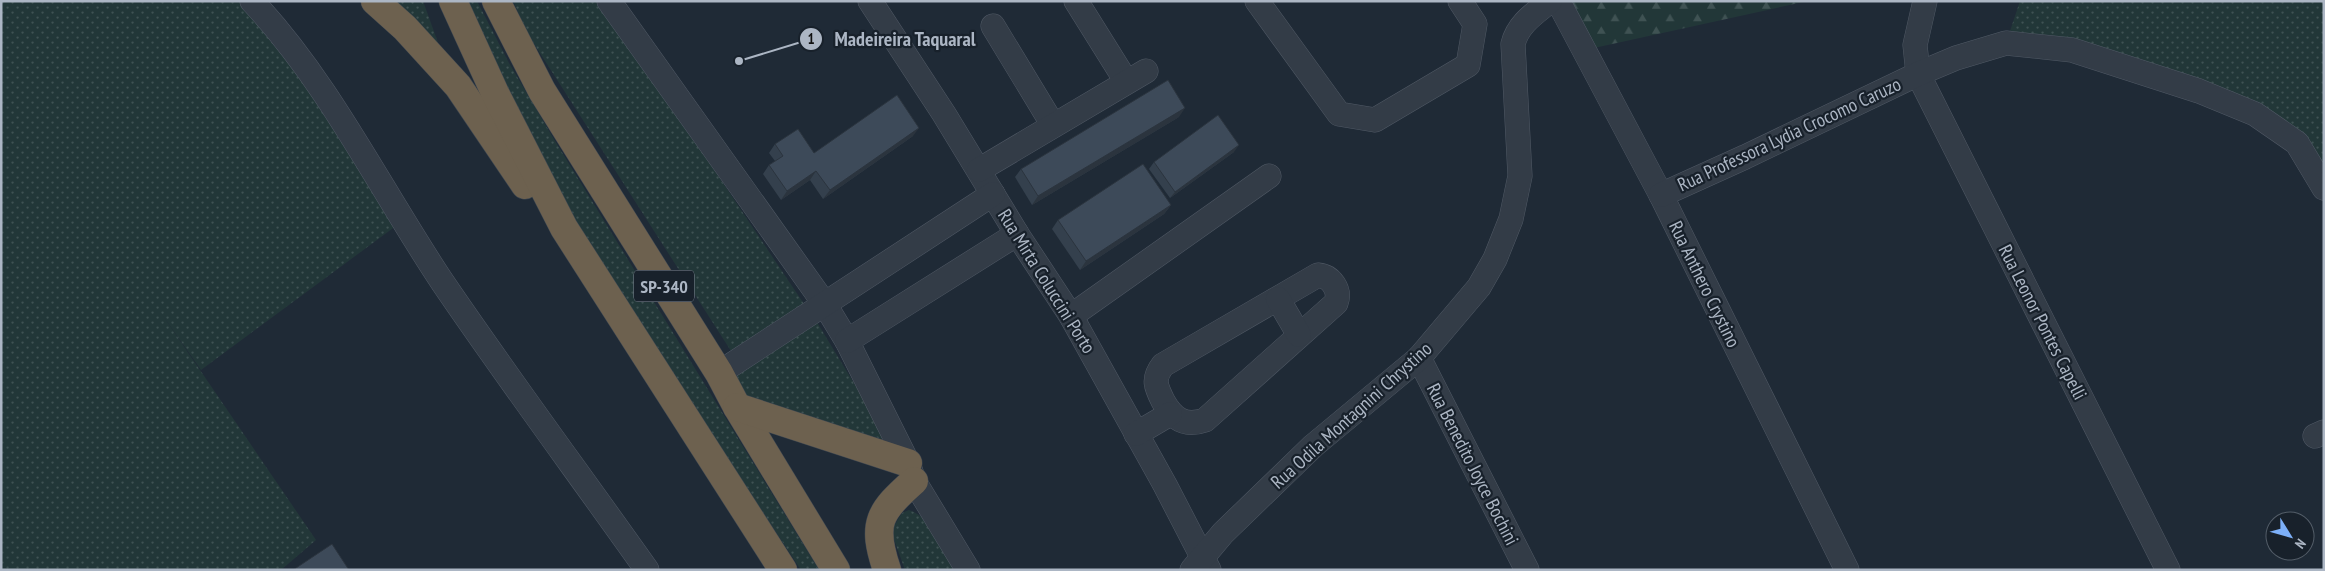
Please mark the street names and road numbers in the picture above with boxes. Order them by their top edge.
street label: Rua Professora Lydia Crocomo Caruzo [1673,72,1905,196]
street label: Rua Mirta Coluccini Porto [993,204,1101,358]
street label: Rua Anthero Crystino [1664,217,1746,351]
street label: Rua Leonor Pontes Capelli [1994,240,2092,404]
road number: SP-340 [634,270,694,302]
street label: Rua Odila Montagnini Chrystino [1266,336,1436,494]
street label: Rua Benedito Joyce Bochini [1422,379,1524,549]

